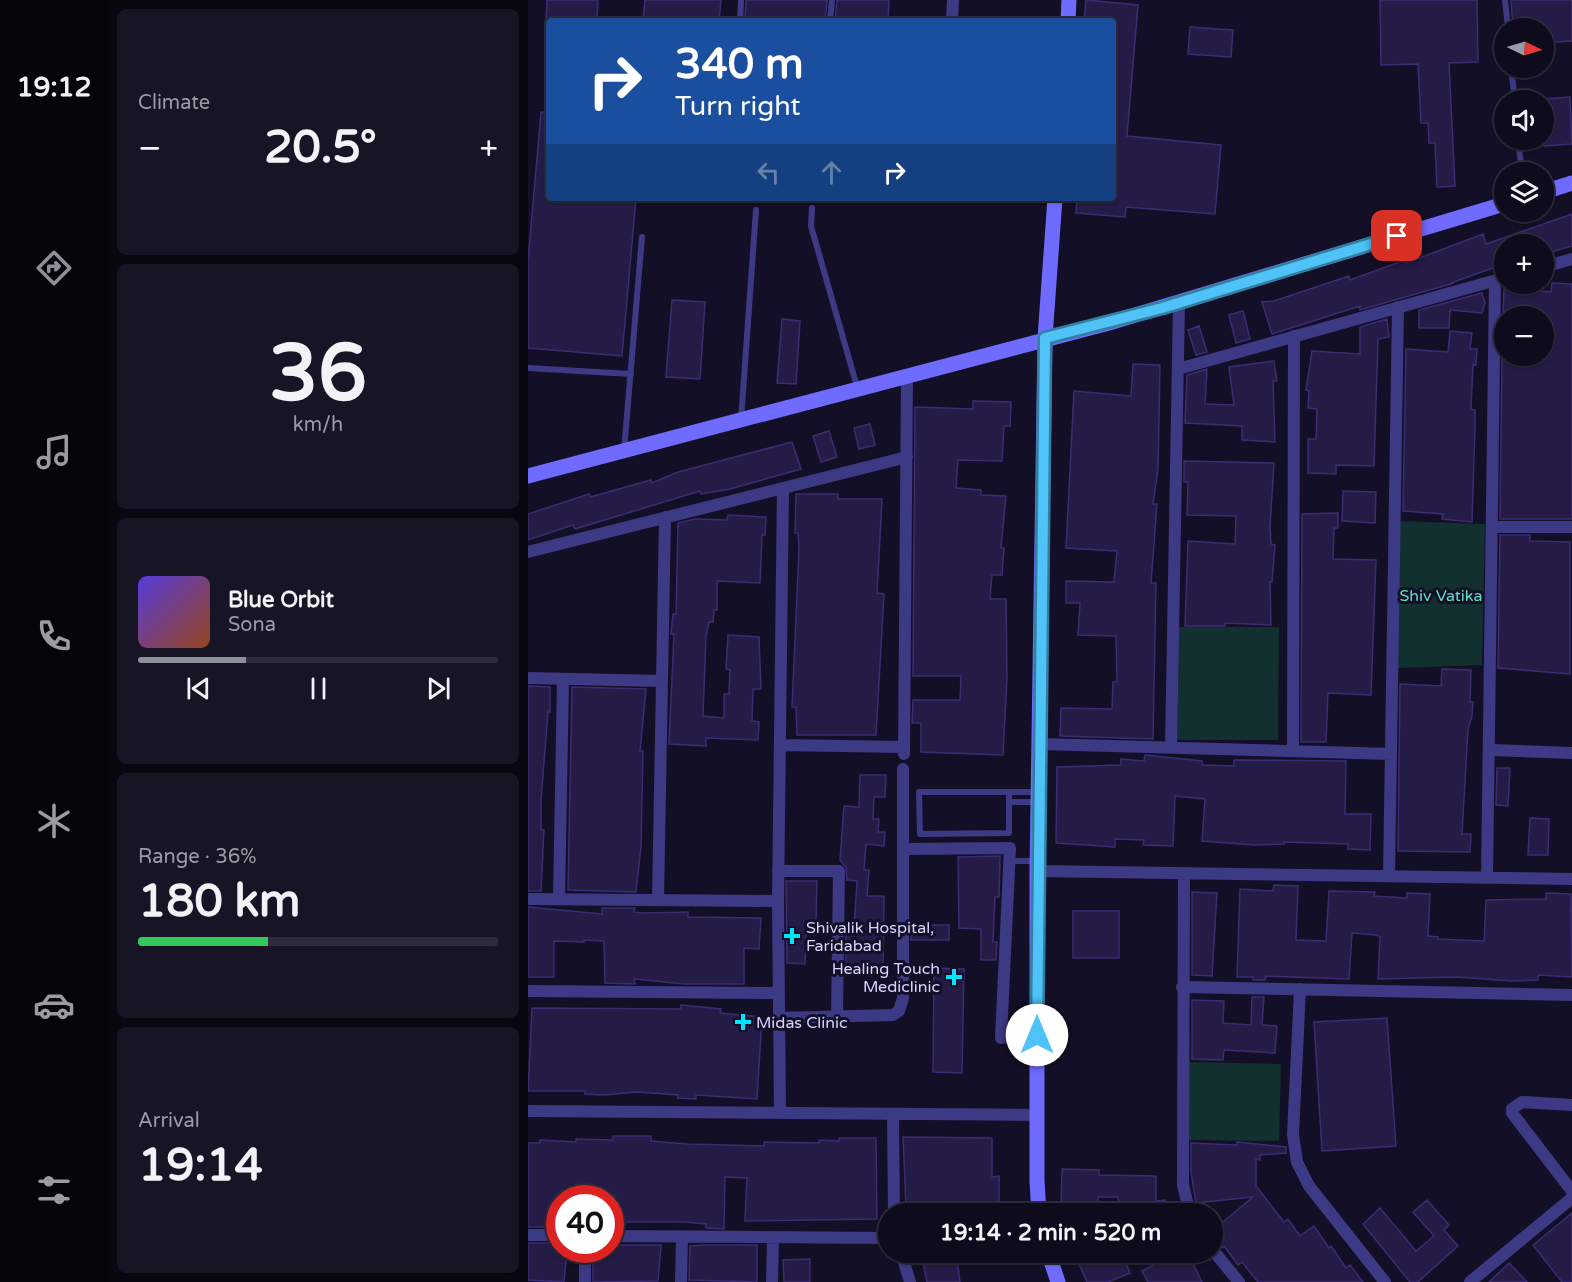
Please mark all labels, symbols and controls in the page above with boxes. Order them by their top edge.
north arrow [1494,18,1554,78]
map controls [1494,18,1554,366]
text: 340 m [675,39,804,90]
icon: right [576,42,654,120]
text: 19:12 [17,71,91,104]
text: Turn right [675,90,801,123]
button: sound [1494,90,1554,150]
text: Climate [138,91,210,115]
text: 20.5° [264,121,377,175]
text: − [138,129,162,168]
text: + [479,129,498,168]
icon: left [752,156,785,189]
icon: ahead [815,156,848,189]
icon: right [878,156,911,189]
button: layers [1494,162,1554,222]
pin [1371,210,1422,261]
icon: arrive [1380,219,1413,252]
button: + [1494,234,1554,294]
icon: directions [33,247,75,289]
button: − [1494,306,1554,366]
text: 36 [269,327,367,421]
text: km/h [293,413,343,437]
icon: music [33,431,75,473]
park label: Shiv Vatika [1400,586,1482,606]
text: Blue Orbit [228,587,334,613]
text: Sona [228,613,276,637]
icon: phone [33,615,75,657]
icon: previous [182,672,215,705]
icon: pause [302,672,335,705]
icon: next [422,672,455,705]
icon: climate [33,800,75,842]
text: Range · 36% [138,845,257,869]
text: 180 km [138,875,300,929]
place label: Shivalik Hospital, Faridabad [806,918,934,956]
marker: Shivalik Hospital, Faridabad [783,927,801,945]
place label: Healing Touch Mediclinic [832,959,940,997]
marker: Healing Touch Mediclinic [945,968,963,986]
icon: car [33,984,75,1026]
position arrow [1005,1003,1069,1067]
marker: Midas Clinic [734,1013,752,1031]
place label: Midas Clinic [756,1013,848,1033]
text: Arrival [138,1109,200,1133]
text: 19:14 [138,1139,263,1193]
icon: filters [33,1169,75,1211]
speed limit sign: 40 [546,1185,624,1263]
text: 19:14 · 2 min · 520 m [940,1220,1161,1246]

